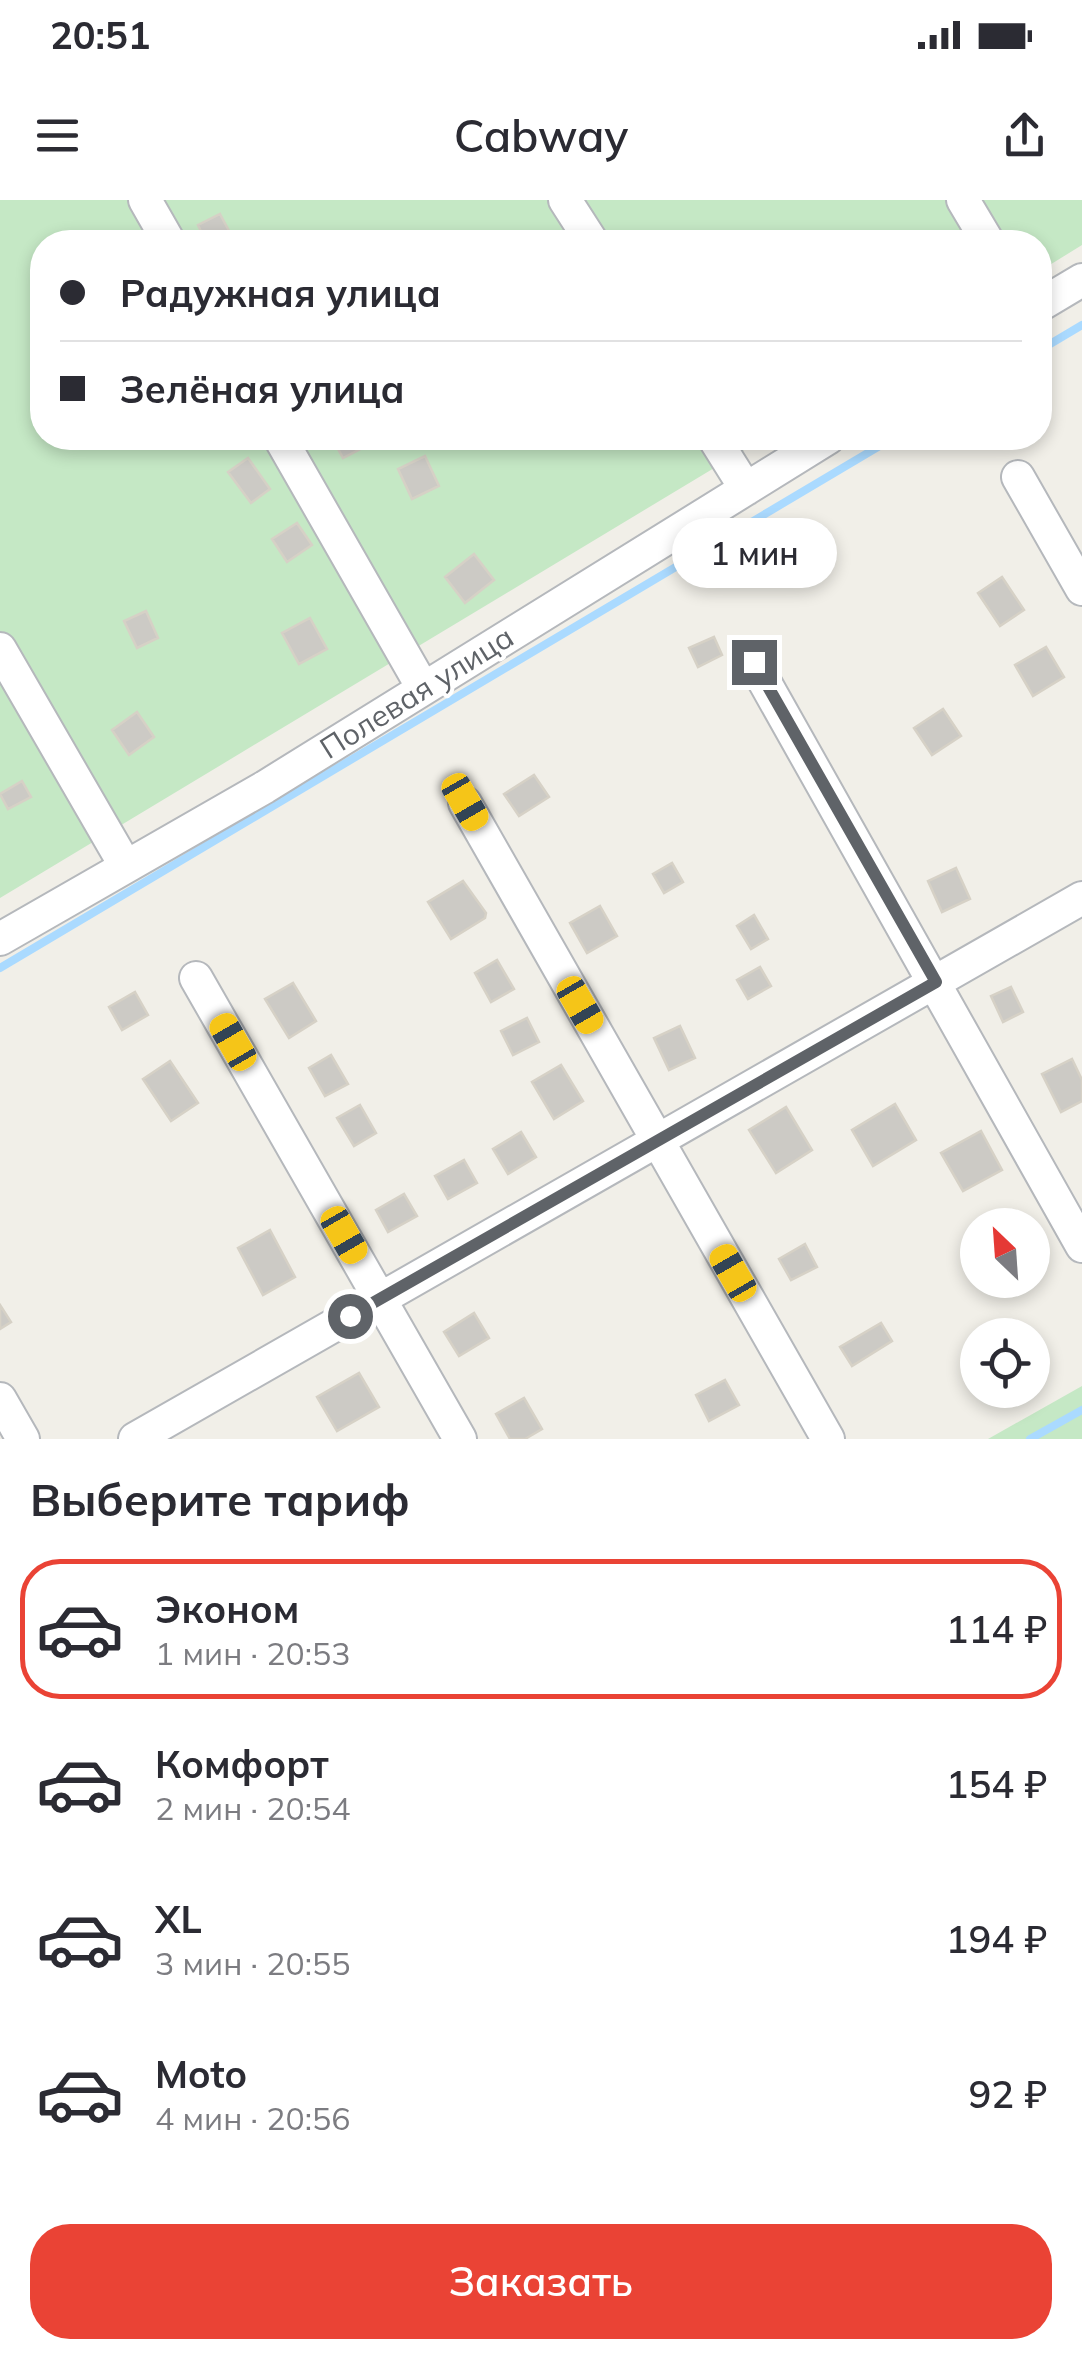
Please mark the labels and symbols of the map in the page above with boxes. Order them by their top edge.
callout: 1 мин [672,517,836,587]
street label: Полевая улица [313,617,520,767]
route end [732,640,777,685]
car [437,769,493,835]
car [552,972,608,1038]
car [205,1009,261,1075]
car [316,1202,372,1268]
north arrow [960,1208,1050,1298]
car [705,1240,761,1306]
route start [328,1294,373,1339]

